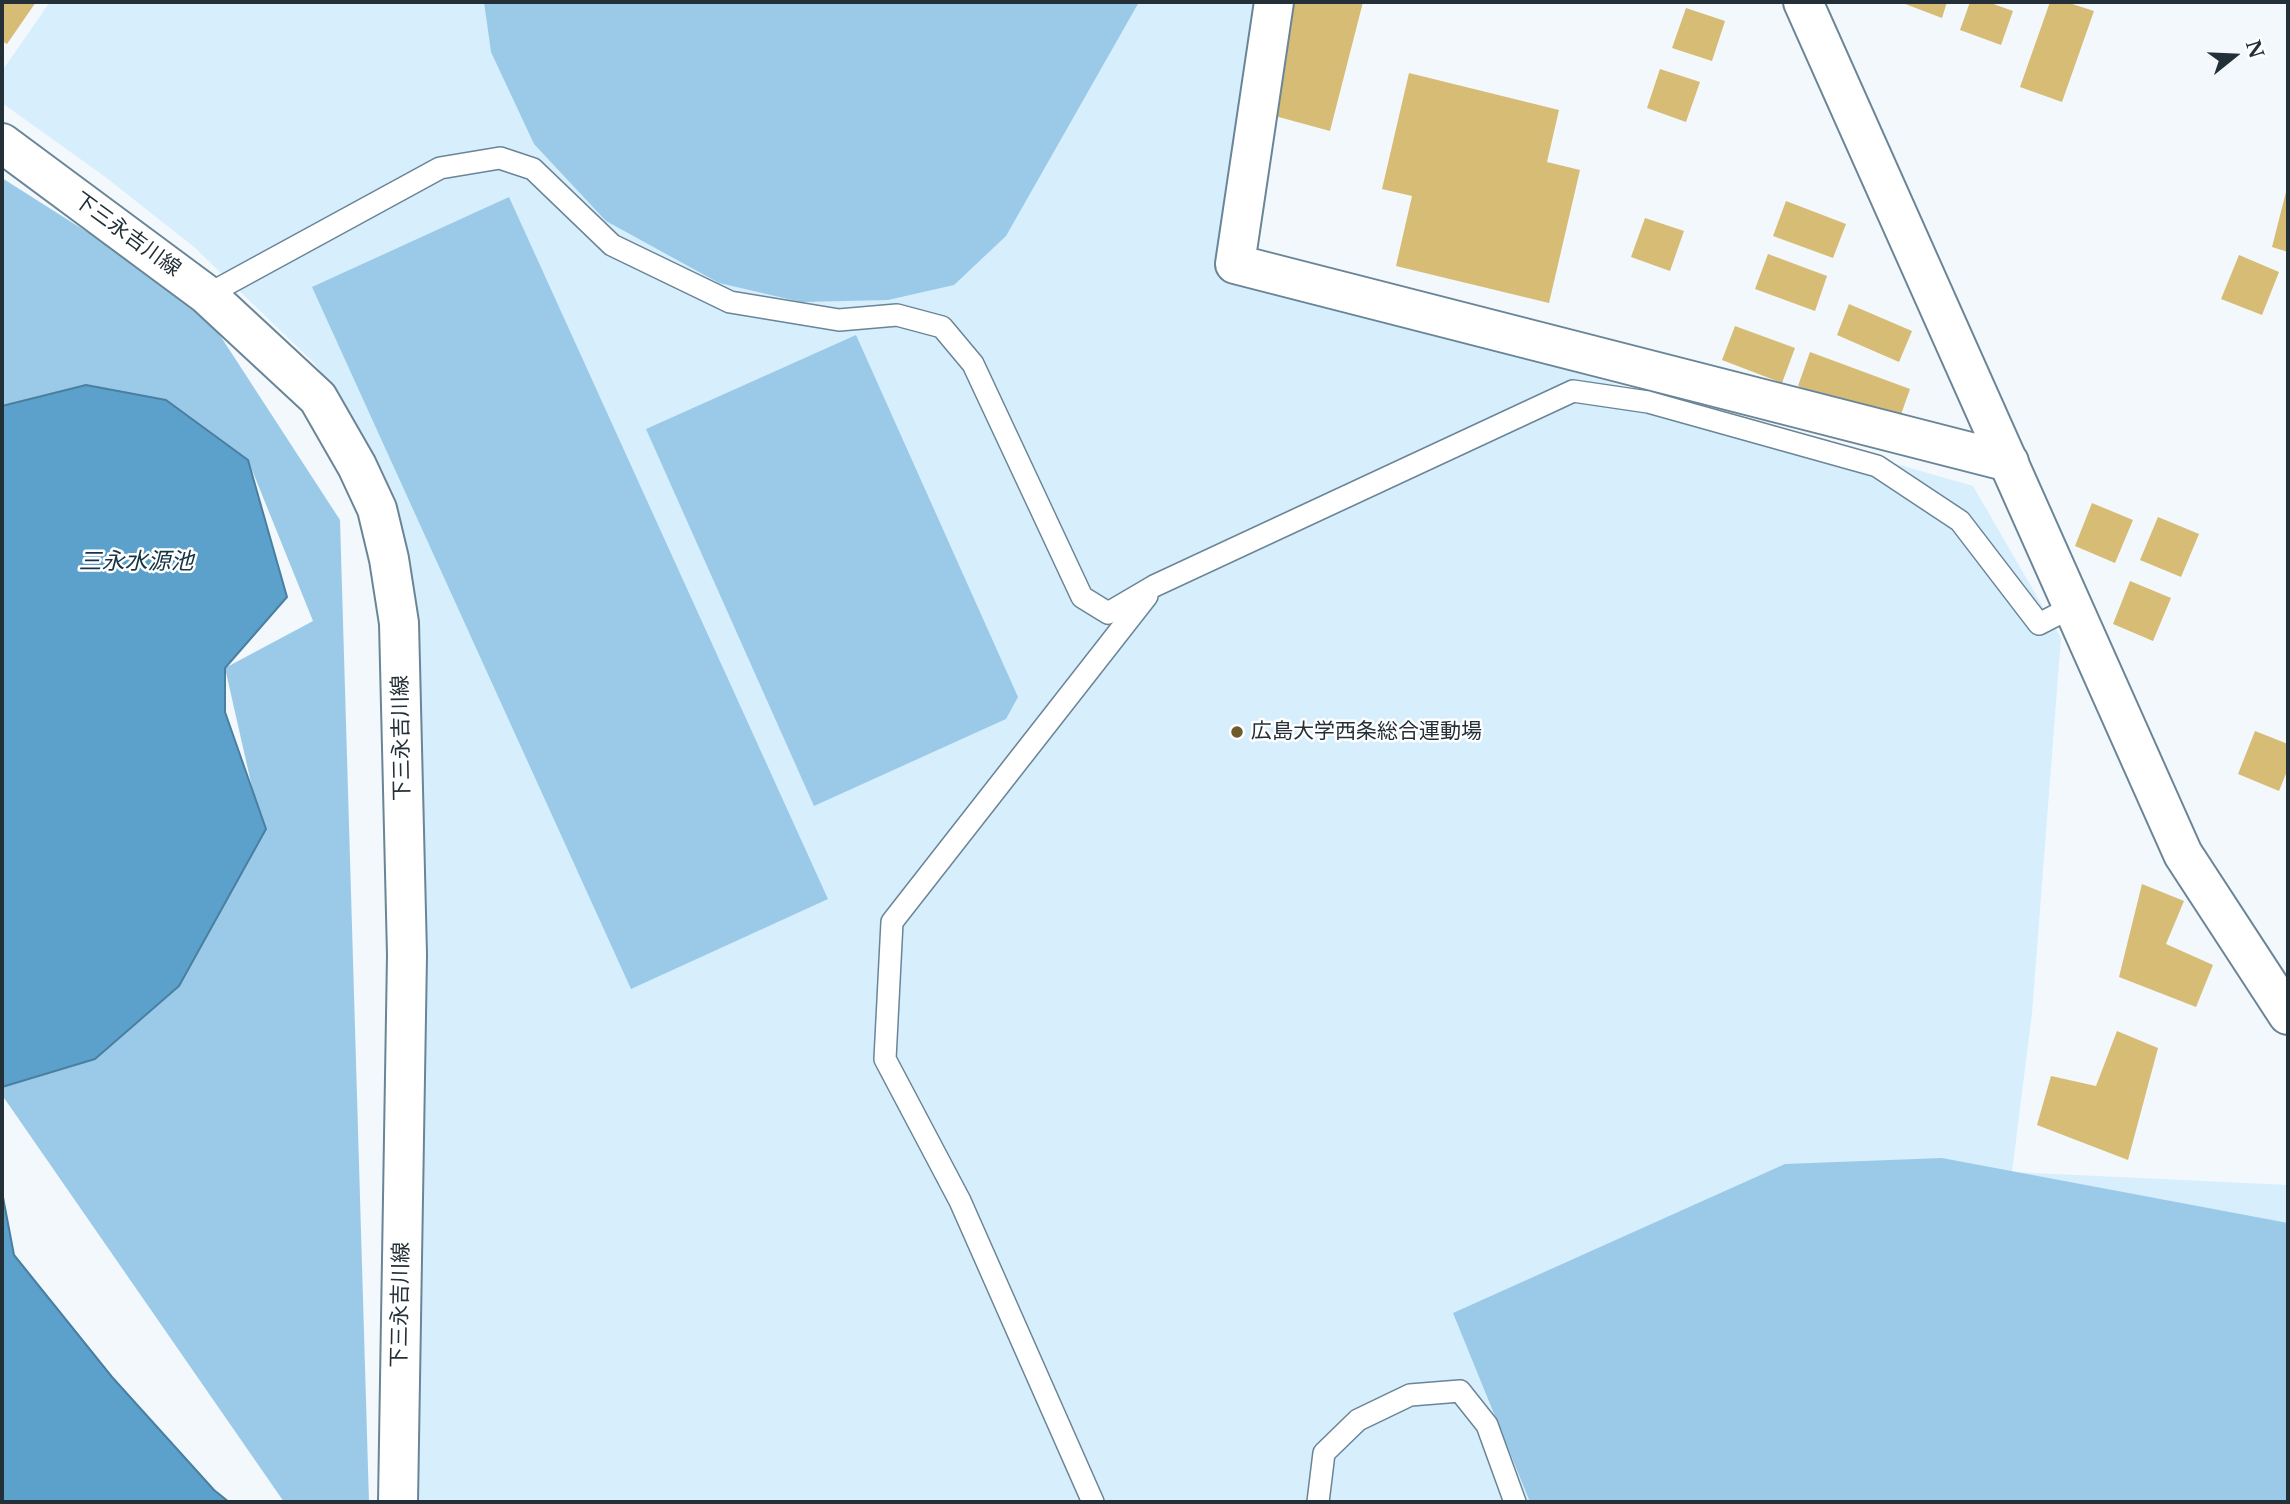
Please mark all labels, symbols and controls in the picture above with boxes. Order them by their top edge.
north arrow [2199,21,2269,91]
text: N [2241,37,2268,61]
street label: 下三永吉川線 [69,188,185,282]
water label: 三永水源池 [79,549,193,577]
street label: 下三永吉川線 [388,675,416,801]
place label: 広島大学西条総合運動場 [1251,719,1482,745]
marker: 広島大学西条総合運動場 [1229,724,1245,740]
street label: 下三永吉川線 [387,1242,415,1368]

